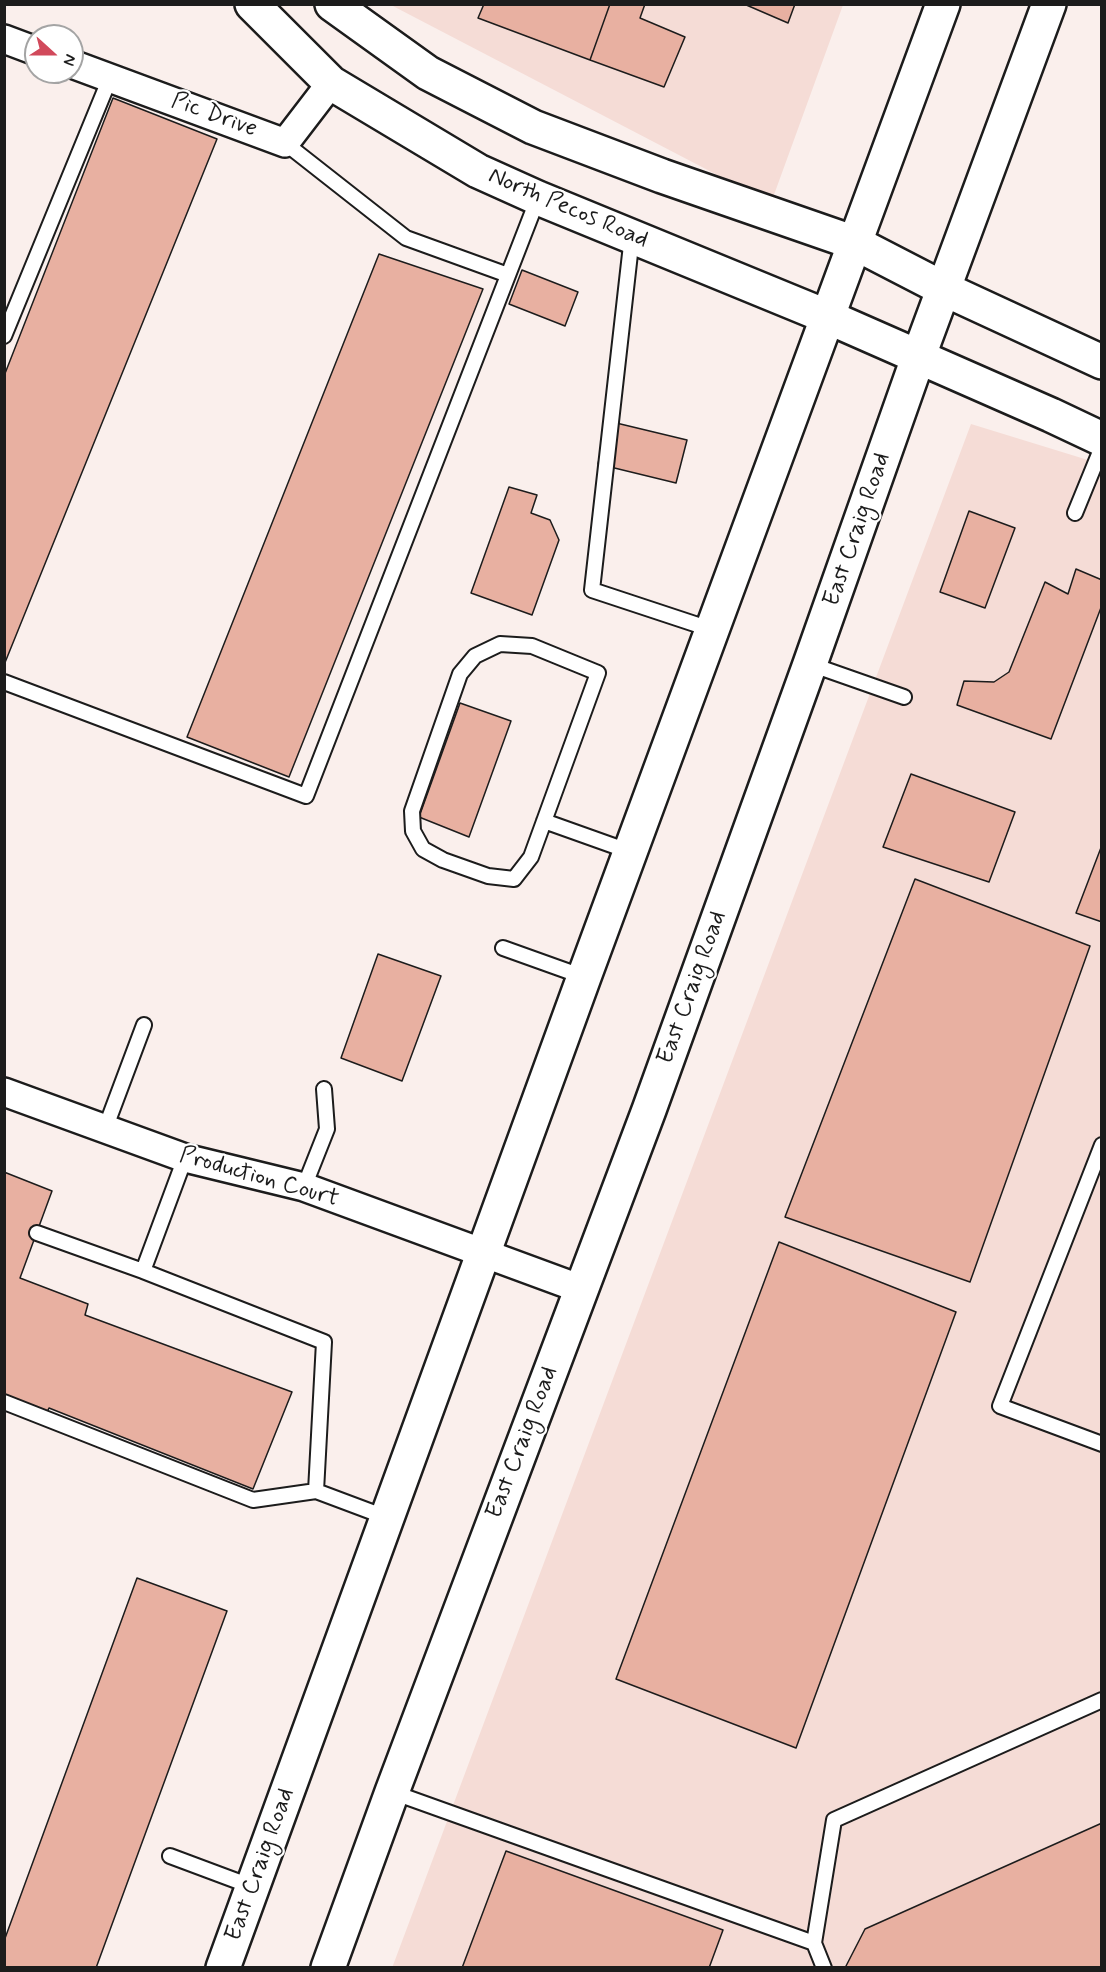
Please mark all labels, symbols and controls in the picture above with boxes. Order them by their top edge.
north arrow [24,24,84,84]
text: N [58,51,81,69]
street label: Pic Drive [167,87,261,145]
street label: North Pecos Road [484,162,652,256]
street label: East Craig Road [818,449,898,611]
street label: East Craig Road [652,908,734,1068]
street label: Production Court [176,1141,342,1215]
street label: East Craig Road [481,1363,565,1523]
street label: East Craig Road [220,1785,302,1945]

